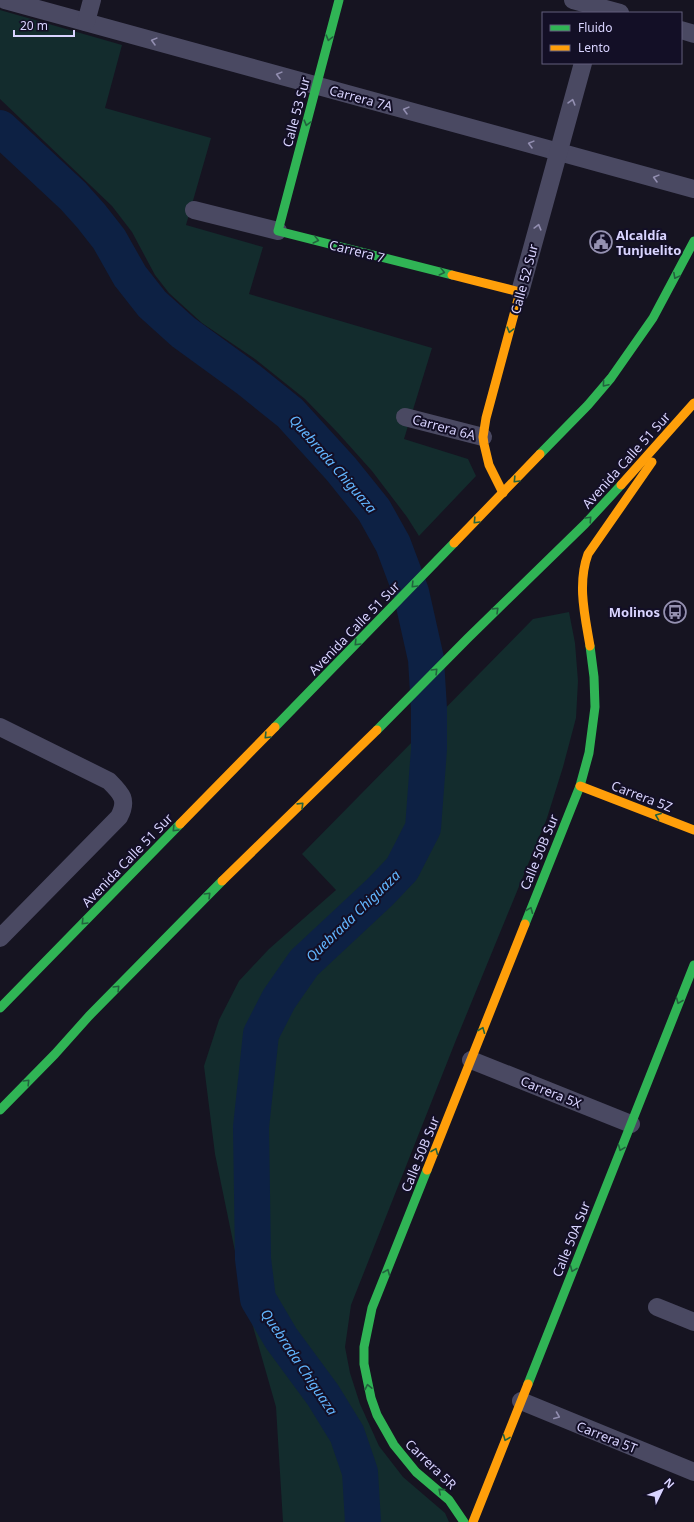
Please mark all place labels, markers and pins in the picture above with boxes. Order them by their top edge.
place label: Alcaldía Tunjuelito [616,226,681,259]
public building icon: Alcaldía Tunjuelito [588,229,614,255]
bus stop icon: Molinos [662,599,688,625]
place label: Molinos [609,603,660,621]

